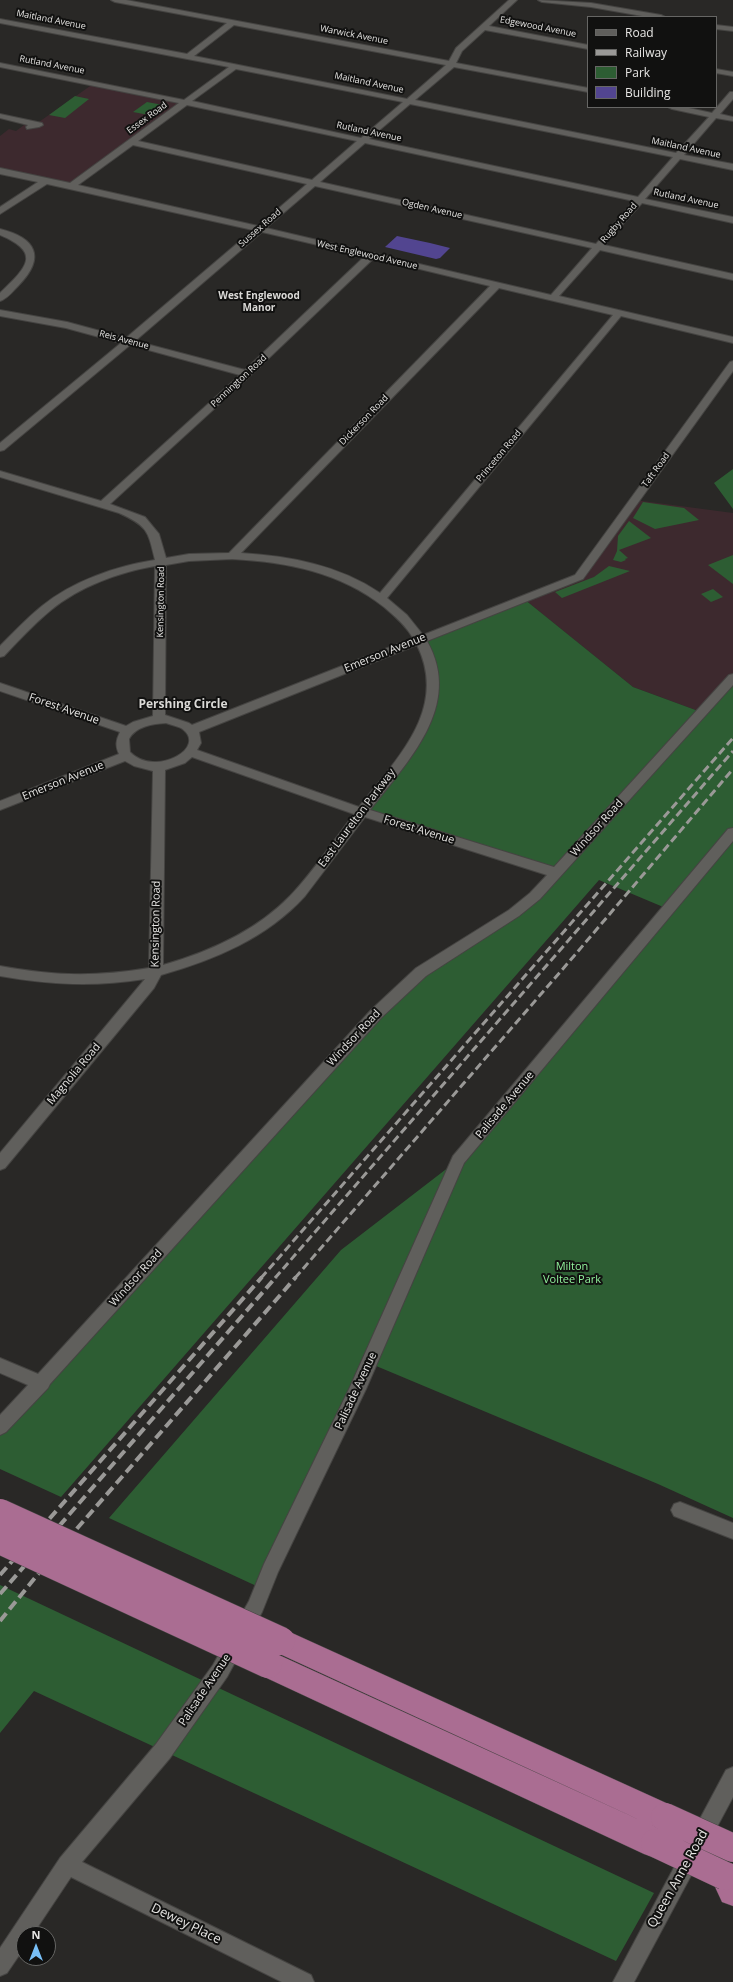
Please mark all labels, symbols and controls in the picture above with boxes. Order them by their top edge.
street label: Maitland Avenue [15,8,87,32]
street label: Edgewood Avenue [499,14,577,40]
legend [587,16,717,108]
street label: Warwick Avenue [319,23,389,47]
text: Road [625,24,654,41]
text: Railway [625,44,667,61]
street label: Rutland Avenue [18,53,86,77]
text: Park [625,64,650,81]
street label: Maitland Avenue [333,70,405,96]
text: Building [625,84,670,101]
street label: Essex Road [125,100,169,136]
street label: Rutland Avenue [335,120,403,144]
street label: Maitland Avenue [650,135,722,161]
street label: Rutland Avenue [652,187,720,211]
street label: Ogden Avenue [401,197,463,221]
street label: Rugby Road [599,201,639,245]
street label: Sussex Road [237,207,283,249]
street label: West Englewood Avenue [316,238,418,272]
district label: West Englewood Manor [218,290,300,314]
street label: Reis Avenue [98,328,150,352]
street label: Pennington Road [209,352,269,410]
street label: Dickerson Road [337,393,391,447]
street label: Princeton Road [474,428,524,484]
street label: Taft Road [640,451,672,489]
street label: Kensington Road [155,566,167,638]
street label: Emerson Avenue [342,631,428,675]
street label: Forest Avenue [27,691,101,727]
district label: Pershing Circle [138,698,228,712]
street label: Emerson Avenue [20,759,106,803]
street label: East Laurelton Parkway [316,766,398,870]
street label: Windsor Road [568,797,626,859]
street label: Forest Avenue [382,813,456,847]
street label: Kensington Road [149,880,163,968]
street label: Windsor Road [325,1007,383,1069]
street label: Magnolia Road [44,1041,104,1107]
street label: Palisade Avenue [473,1069,537,1141]
street label: Windsor Road [107,1247,165,1309]
park label: Milton Voltee Park [543,1260,601,1286]
street label: Palisade Avenue [332,1350,380,1432]
street label: Palisade Avenue [176,1652,234,1728]
street label: Queen Anne Road [645,1827,711,1931]
street label: Dewey Place [148,1900,224,1948]
north arrow [16,1926,56,1966]
text: N [32,1927,40,1942]

